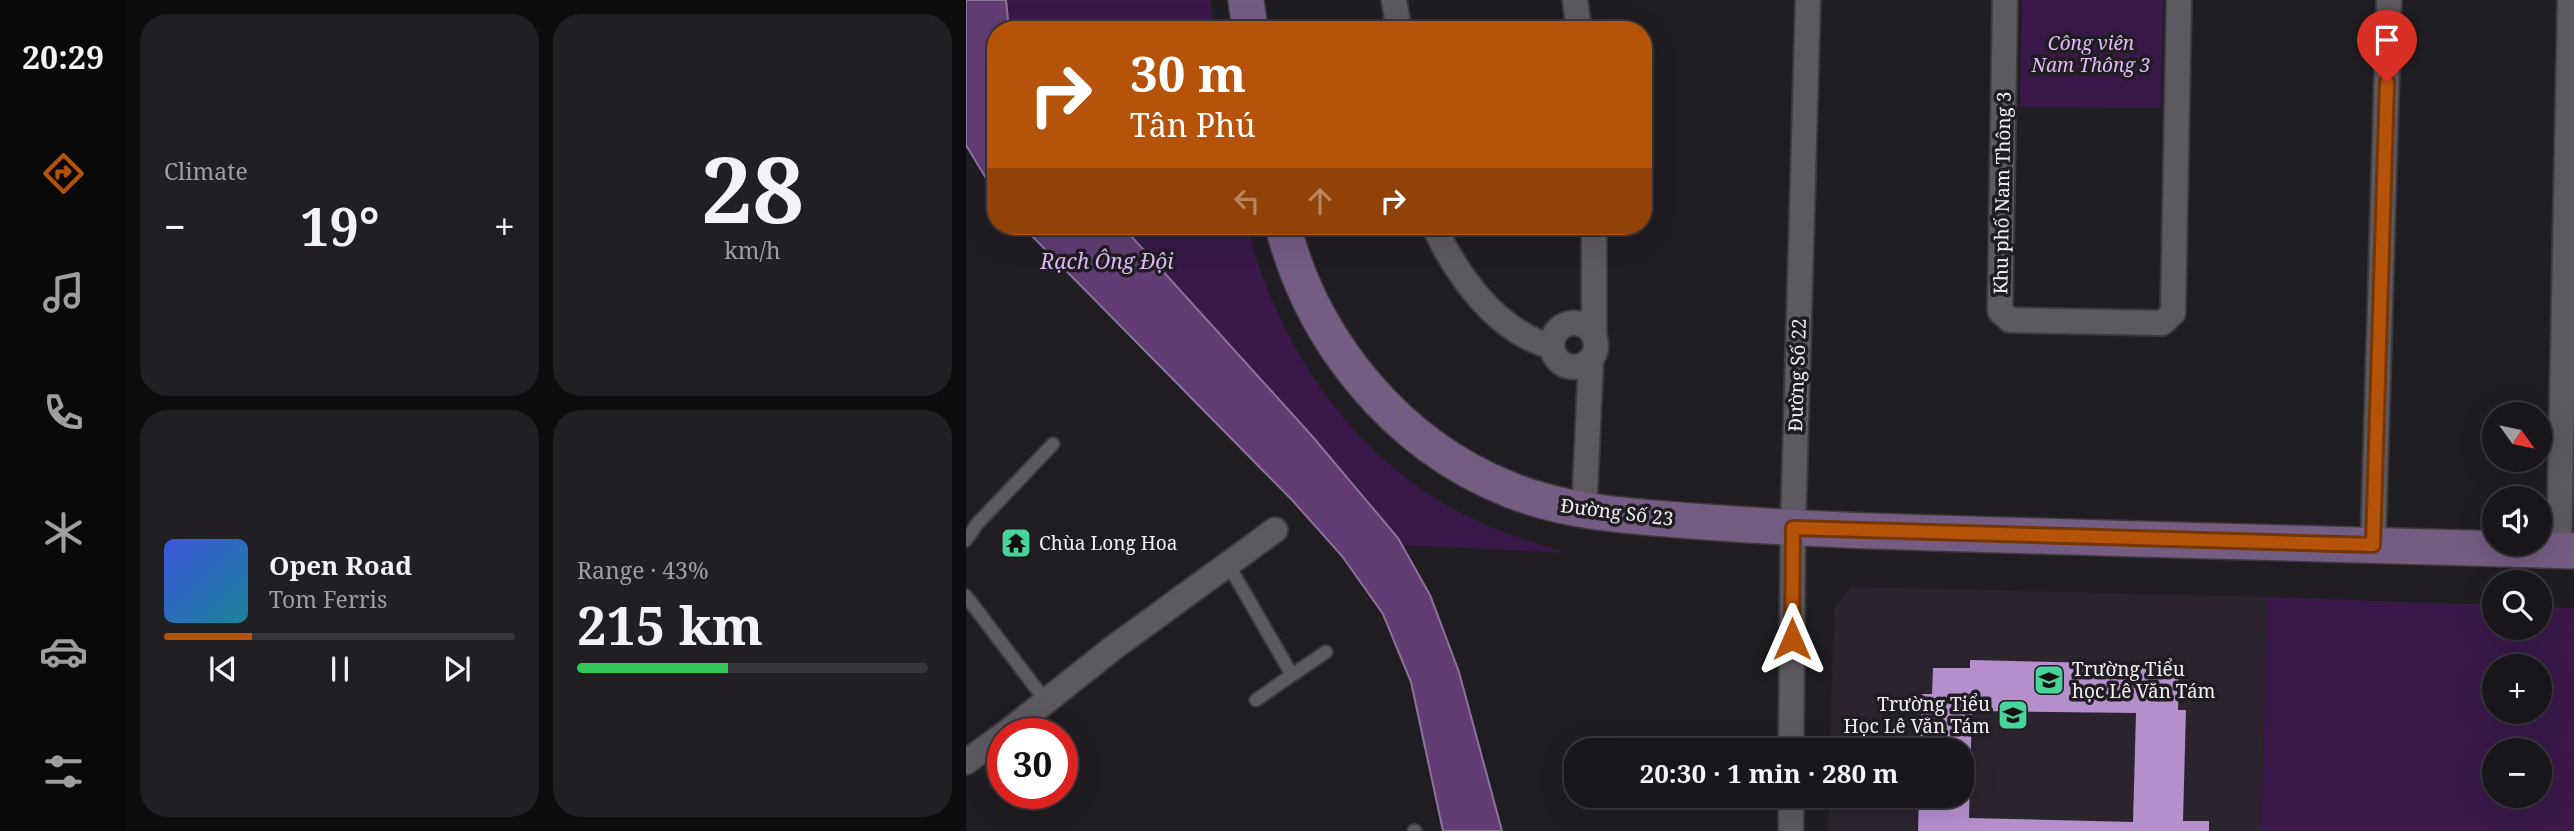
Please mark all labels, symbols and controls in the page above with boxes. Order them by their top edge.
pin [2357,10,2417,82]
icon: arrive [2368,21,2406,59]
park label: Công viên Nam Thông 3 [2031,30,2150,78]
text: 20:29 [22,35,104,78]
text: 30 m [1130,40,1246,106]
icon: right [1015,49,1106,140]
street label: Khu phố Nam Thông 3 [1987,91,2017,295]
text: Tân Phú [1130,103,1256,146]
text: 28 [701,126,804,250]
icon: directions [39,149,88,198]
text: Climate [164,155,248,187]
icon: left [1228,182,1266,220]
icon: ahead [1301,182,1339,220]
icon: right [1374,182,1412,220]
text: 19° [300,190,380,261]
text: − [164,200,186,252]
text: + [494,200,515,252]
text: km/h [724,234,781,266]
water label: Rạch Ông Đội [1039,247,1174,275]
icon: music [39,268,88,317]
street label: Đường Số 22 [1782,318,1812,432]
icon: phone [39,388,88,437]
north arrow [2482,402,2552,472]
map controls [2482,402,2552,808]
button: sound [2482,486,2552,556]
street label: Đường Số 23 [1559,492,1675,532]
icon: climate [39,508,88,557]
temple icon: Chùa Long Hoa [999,526,1033,560]
place label: Chùa Long Hoa [1039,530,1177,556]
text: Open Road [269,547,412,583]
text: Range · 43% [577,554,709,586]
button: search [2482,570,2552,640]
text: Tom Ferris [269,583,387,615]
text: 215 km [577,589,763,660]
position arrow [1755,602,1829,676]
icon: car [39,627,88,676]
icon: previous [204,650,242,688]
icon: pause [321,650,359,688]
icon: next [438,650,476,688]
button: + [2482,654,2552,724]
place label: Trường Tiểu học Lê Văn Tám [2072,656,2216,704]
school or university icon: Trường Tiểu học Lê Văn Tám [2032,663,2066,697]
place label: Trường Tiểu Học Lê Văn Tám [1843,691,1990,739]
school or university icon: Trường Tiểu Học Lê Văn Tám [1996,698,2030,732]
speed limit sign: 30 [987,718,1078,809]
button: − [2482,738,2552,808]
icon: filters [39,747,88,796]
text: 20:30 · 1 min · 280 m [1639,755,1899,791]

